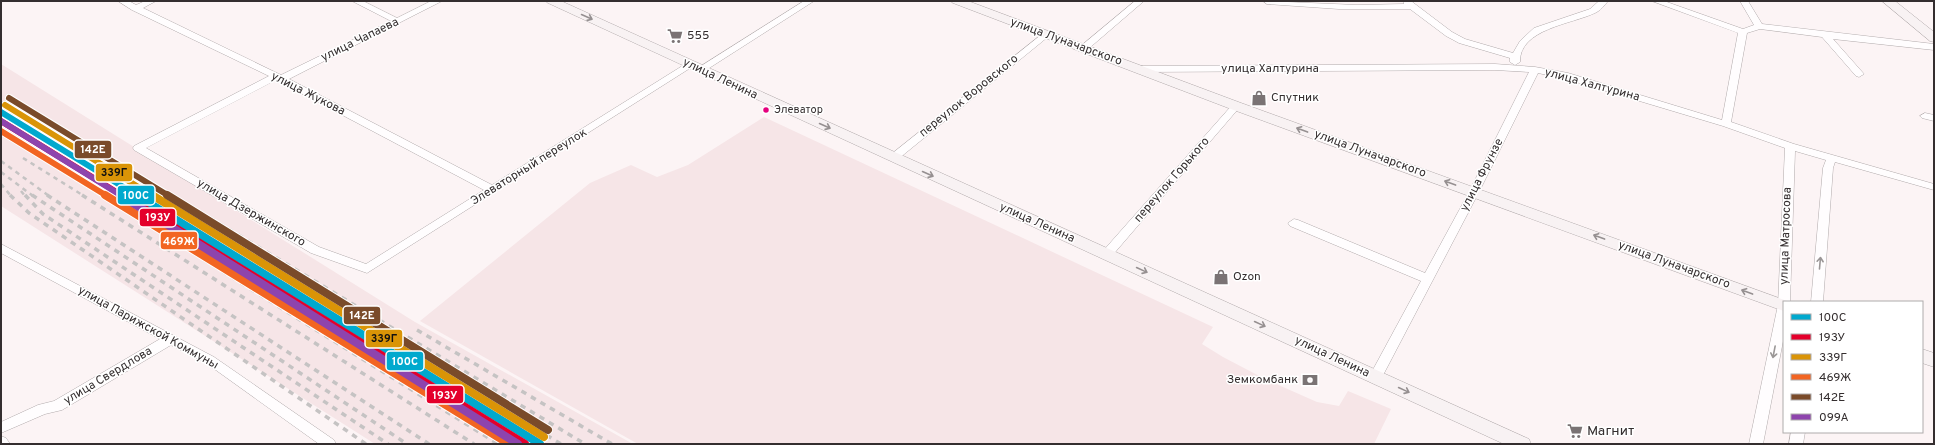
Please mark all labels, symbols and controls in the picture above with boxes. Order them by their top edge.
street label: улица Чапаева [318,14,402,66]
one-way arrow [581,14,593,21]
street label: улица Луначарского [1008,14,1125,70]
supermarket icon: 555 [666,27,684,45]
place label: 555 [687,28,709,44]
street label: переулок Воровского [916,51,1022,141]
street label: улица Ленина [680,55,760,103]
street label: улица Халтурина [1221,61,1319,77]
street label: улица Халтурина [1543,65,1641,105]
street label: улица Жукова [268,68,348,120]
shop icon: Спутник [1250,89,1268,107]
place label: Спутник [1271,90,1319,106]
place label: Элеватор [774,103,823,117]
marker: Элеватор [761,105,771,115]
one-way arrow [818,123,830,131]
street label: Элеваторный переулок [468,125,590,209]
one-way arrow [1296,125,1308,133]
street label: улица Луначарского [1312,126,1429,182]
street label: переулок Горького [1131,134,1214,226]
street label: улица Фрунзе [1457,136,1507,214]
line badge: 142Е [74,140,112,159]
text: 142Е [80,143,106,157]
line badge: 339Г [95,163,133,182]
text: 339Г [101,166,128,180]
one-way arrow [922,170,934,178]
street label: улица Дзержинского [194,175,309,251]
one-way arrow [1444,179,1457,186]
line badge: 100C [117,185,155,205]
street label: улица Матросова [1776,187,1796,285]
text: 100C [123,189,149,203]
street label: улица Ленина [997,199,1077,247]
line badge: 193У [139,208,176,227]
text: 193У [146,211,171,225]
line badge: 469Ж [160,231,198,250]
one-way arrow [1593,233,1605,241]
text: 469Ж [163,235,196,249]
street label: улица Луначарского [1616,237,1733,293]
one-way arrow [1816,257,1824,270]
one-way arrow [1136,267,1148,274]
shop icon: Ozon [1212,268,1230,286]
place label: Ozon [1233,269,1261,285]
street label: улица Парижской Коммуны [75,283,221,373]
one-way arrow [1741,287,1753,295]
legend [1783,301,1923,433]
line badge: 142Е [343,306,381,325]
text: 142Е [349,309,375,323]
text: 100C [1819,310,1847,326]
one-way arrow [1254,321,1266,329]
line badge: 339Г [365,329,403,348]
text: 193У [1819,330,1845,346]
text: 339Г [371,332,398,346]
street label: улица Ленина [1292,333,1372,381]
street label: улица Свердлова [61,343,155,409]
one-way arrow [1770,345,1778,358]
text: 339Г [1819,350,1847,366]
line badge: 100C [386,351,424,371]
text: 100C [392,355,418,369]
text: 469Ж [1819,370,1851,386]
bank icon: Земкомбанк [1301,371,1319,389]
place label: Земкомбанк [1227,372,1298,388]
line badge: 193У [426,385,464,404]
one-way arrow [1398,387,1410,394]
text: 193У [433,389,458,403]
text: 142Е [1819,390,1845,406]
text: 099А [1819,410,1849,426]
supermarket icon: Магнит [1566,422,1584,440]
place label: Магнит [1587,423,1634,440]

